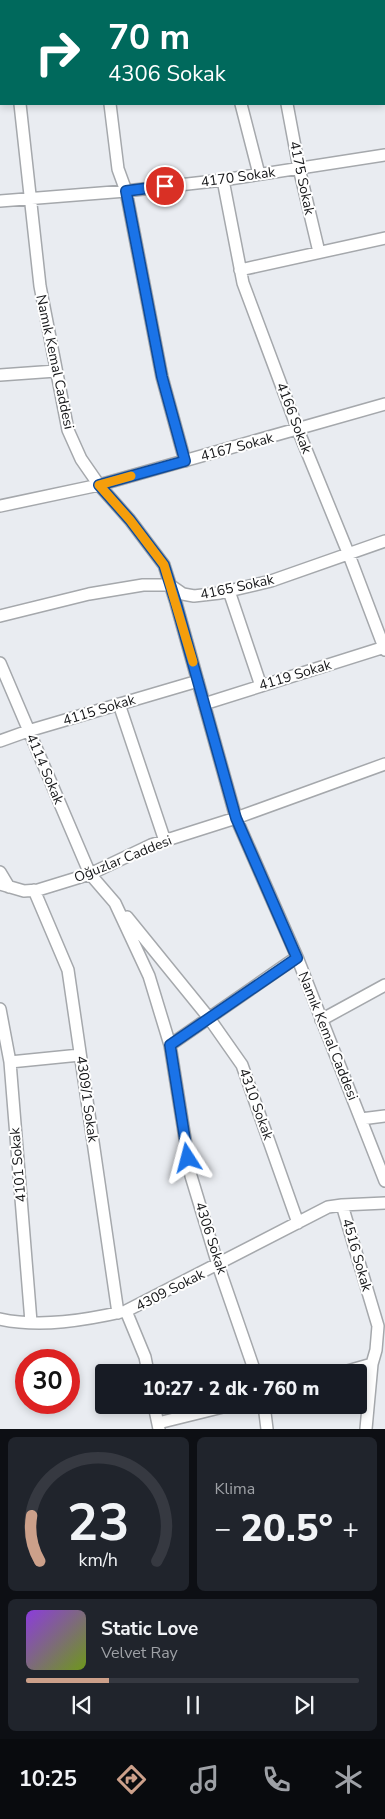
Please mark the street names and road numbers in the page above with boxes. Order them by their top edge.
street label: 4175 Sokak [285,139,319,218]
street label: 4170 Sokak [200,162,277,192]
street label: Namık Kemal Caddesi [31,293,79,431]
street label: 4166 Sokak [272,380,317,457]
street label: 4167 Sokak [198,428,277,466]
street label: 4165 Sokak [198,570,277,604]
street label: 4119 Sokak [256,655,335,695]
street label: 4115 Sokak [60,690,139,730]
street label: 4114 Sokak [22,731,69,808]
street label: Oğuzlar Caddesi [71,831,175,887]
street label: Namık Kemal Caddesi [293,969,363,1103]
street label: 4309/1 Sokak [72,1054,103,1145]
street label: 4310 Sokak [234,1066,278,1143]
street label: 4101 Sokak [5,1126,31,1203]
street label: 4306 Sokak [190,1199,232,1278]
street label: 4516 Sokak [338,1216,377,1295]
street label: 4309 Sokak [132,1264,209,1315]

